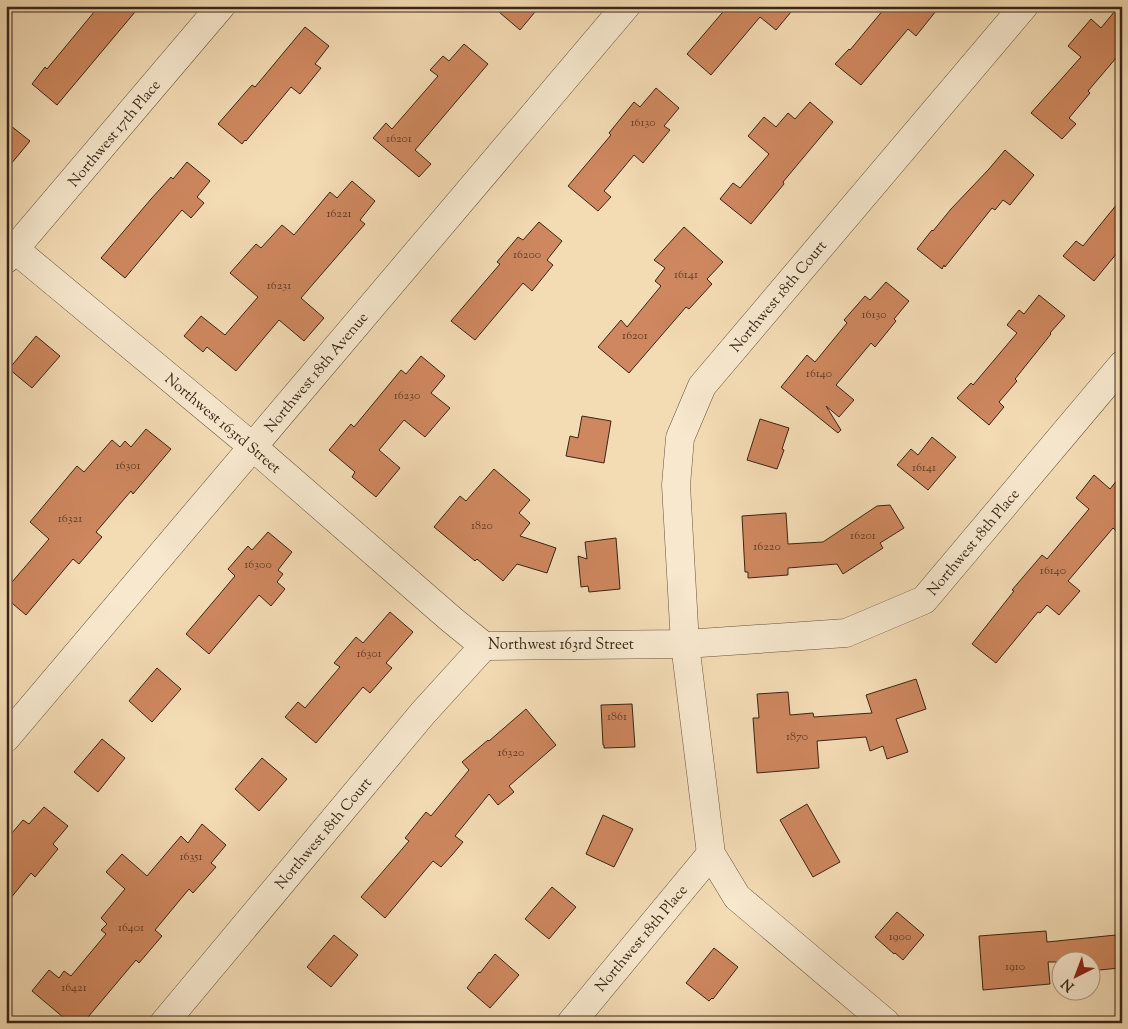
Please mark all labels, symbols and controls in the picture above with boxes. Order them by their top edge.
street label: Northwest 17th Place [64,76,166,192]
house number: 16130 [630,114,656,132]
house number: 16201 [386,130,412,148]
house number: 16221 [326,205,352,223]
street label: Northwest 18th Court [726,236,832,357]
house number: 16200 [513,246,541,264]
house number: 16141 [674,266,698,284]
house number: 16231 [267,277,291,295]
house number: 16130 [861,306,887,324]
street label: Northwest 18th Avenue [261,308,374,438]
house number: 16201 [622,327,648,345]
house number: 16140 [806,365,832,383]
street label: Northwest 163rd Street [159,369,285,479]
house number: 16230 [394,387,420,405]
house number: 16301 [115,457,141,475]
house number: 16141 [912,459,936,477]
street label: Northwest 18th Place [923,485,1025,601]
house number: 16321 [58,510,82,528]
house number: 1820 [471,517,493,535]
house number: 16201 [850,527,876,545]
house number: 16220 [753,538,781,556]
house number: 16300 [244,556,272,574]
house number: 16140 [1040,562,1066,580]
street label: Northwest 163rd Street [488,635,634,656]
house number: 16301 [356,645,382,663]
house number: 1861 [607,708,627,726]
house number: 1870 [786,728,808,746]
house number: 16320 [498,744,524,762]
street label: Northwest 18th Court [271,773,377,894]
house number: 16351 [179,848,203,866]
street label: Northwest 18th Place [591,881,693,997]
house number: 16401 [118,919,144,937]
house number: 1900 [889,928,911,946]
north arrow [1050,952,1100,1002]
house number: 1910 [1005,958,1025,976]
text: N [1058,973,1079,995]
house number: 16421 [61,979,87,997]

